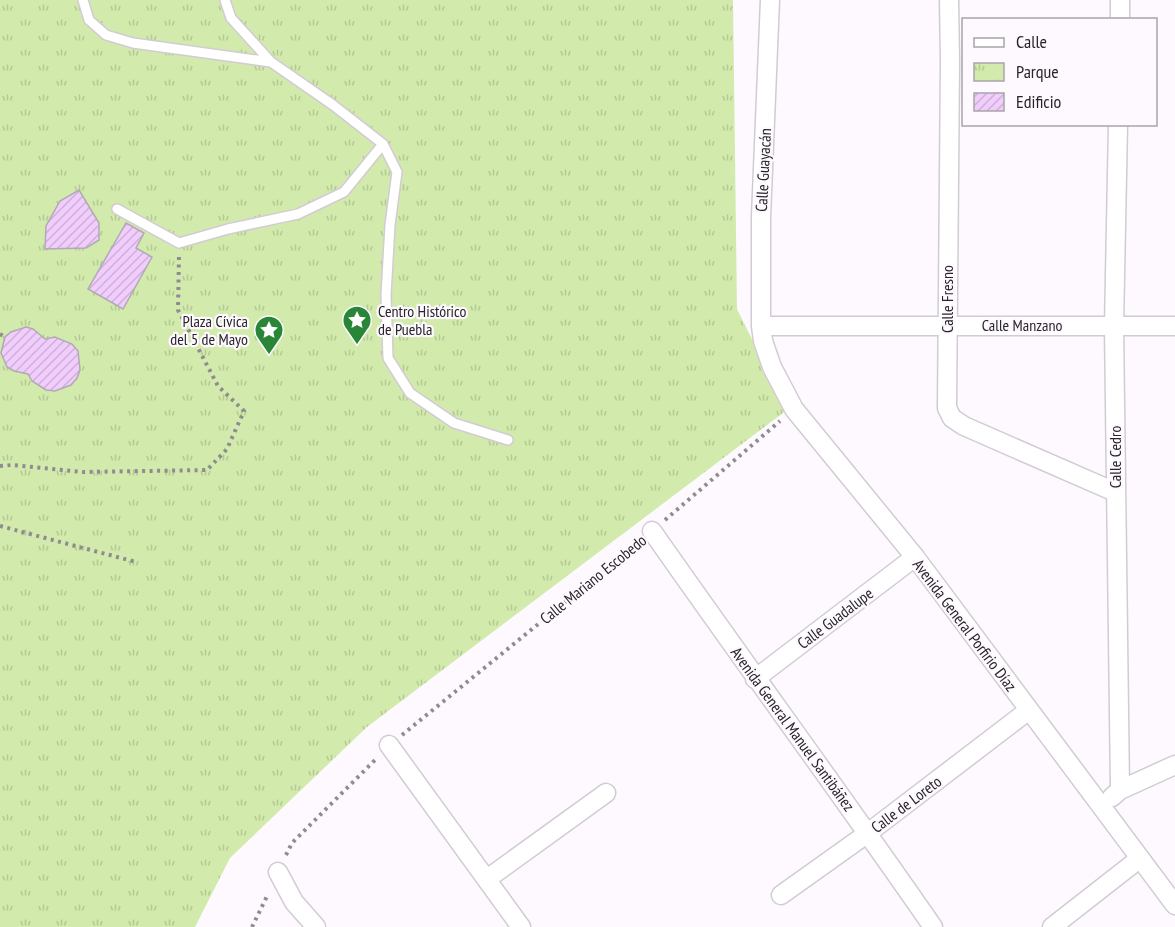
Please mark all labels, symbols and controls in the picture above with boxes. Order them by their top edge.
legend [962,18,1157,126]
text: Calle [1016,30,1047,53]
text: Parque [1016,60,1059,83]
text: Edificio [1016,90,1062,113]
street label: Calle Guayacán [751,128,775,212]
street label: Calle Fresno [937,265,957,333]
place label: Centro Histórico de Puebla [378,301,467,339]
place icon: Centro Histórico de Puebla [341,304,373,346]
place label: Plaza Cívica del 5 de Mayo [170,311,248,349]
place icon: Plaza Cívica del 5 de Mayo [253,314,285,356]
street label: Calle Manzano [982,315,1062,335]
street label: Calle Cedro [1105,426,1125,488]
street label: Calle Mariano Escobedo [536,530,650,628]
street label: Avenida General Porfirio Díaz [909,555,1021,695]
street label: Calle Guadalupe [793,583,877,653]
street label: Avenida General Manuel Santibáñez [727,643,859,815]
street label: Calle de Loreto [867,771,945,837]

